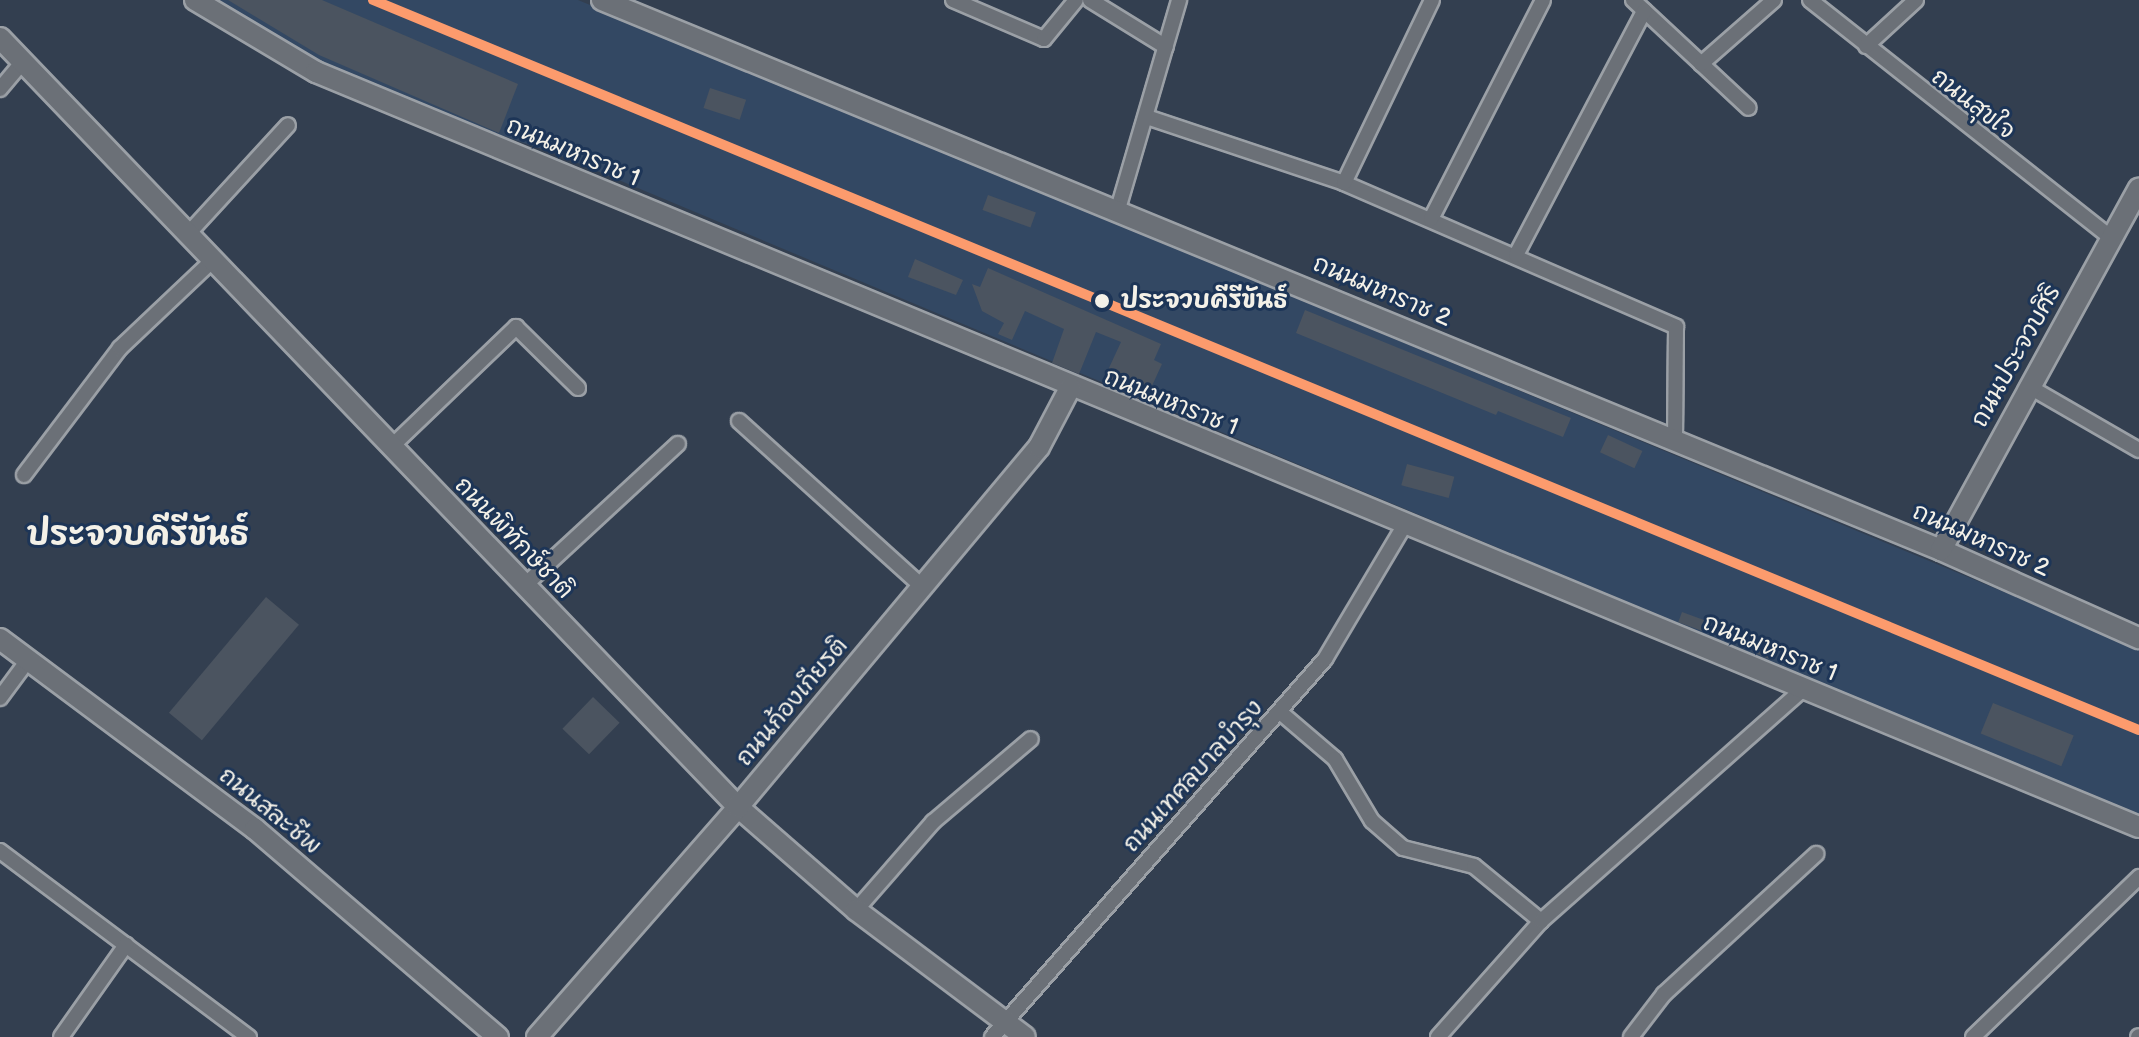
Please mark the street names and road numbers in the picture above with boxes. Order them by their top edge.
street label: ถนนสุขใจ [1925,62,2021,146]
street label: ถนนมหาราช 1 [502,111,644,193]
street label: ถนนมหาราช 2 [1309,249,1455,333]
street label: ถนนประจวบศิริ [1965,280,2067,432]
street label: ถนนมหาราช 1 [1100,362,1242,442]
street label: ถนนพิทักษ์ชาติ [449,471,579,605]
street label: ถนนมหาราช 2 [1908,497,2054,583]
street label: ถนนมหาราช 1 [1699,608,1841,688]
street label: ถนนก้องเกียรติ [730,632,854,772]
street label: ถนนเทศลบาลบำรุง [1117,694,1269,858]
street label: ถนนสละชีพ [213,761,327,861]

